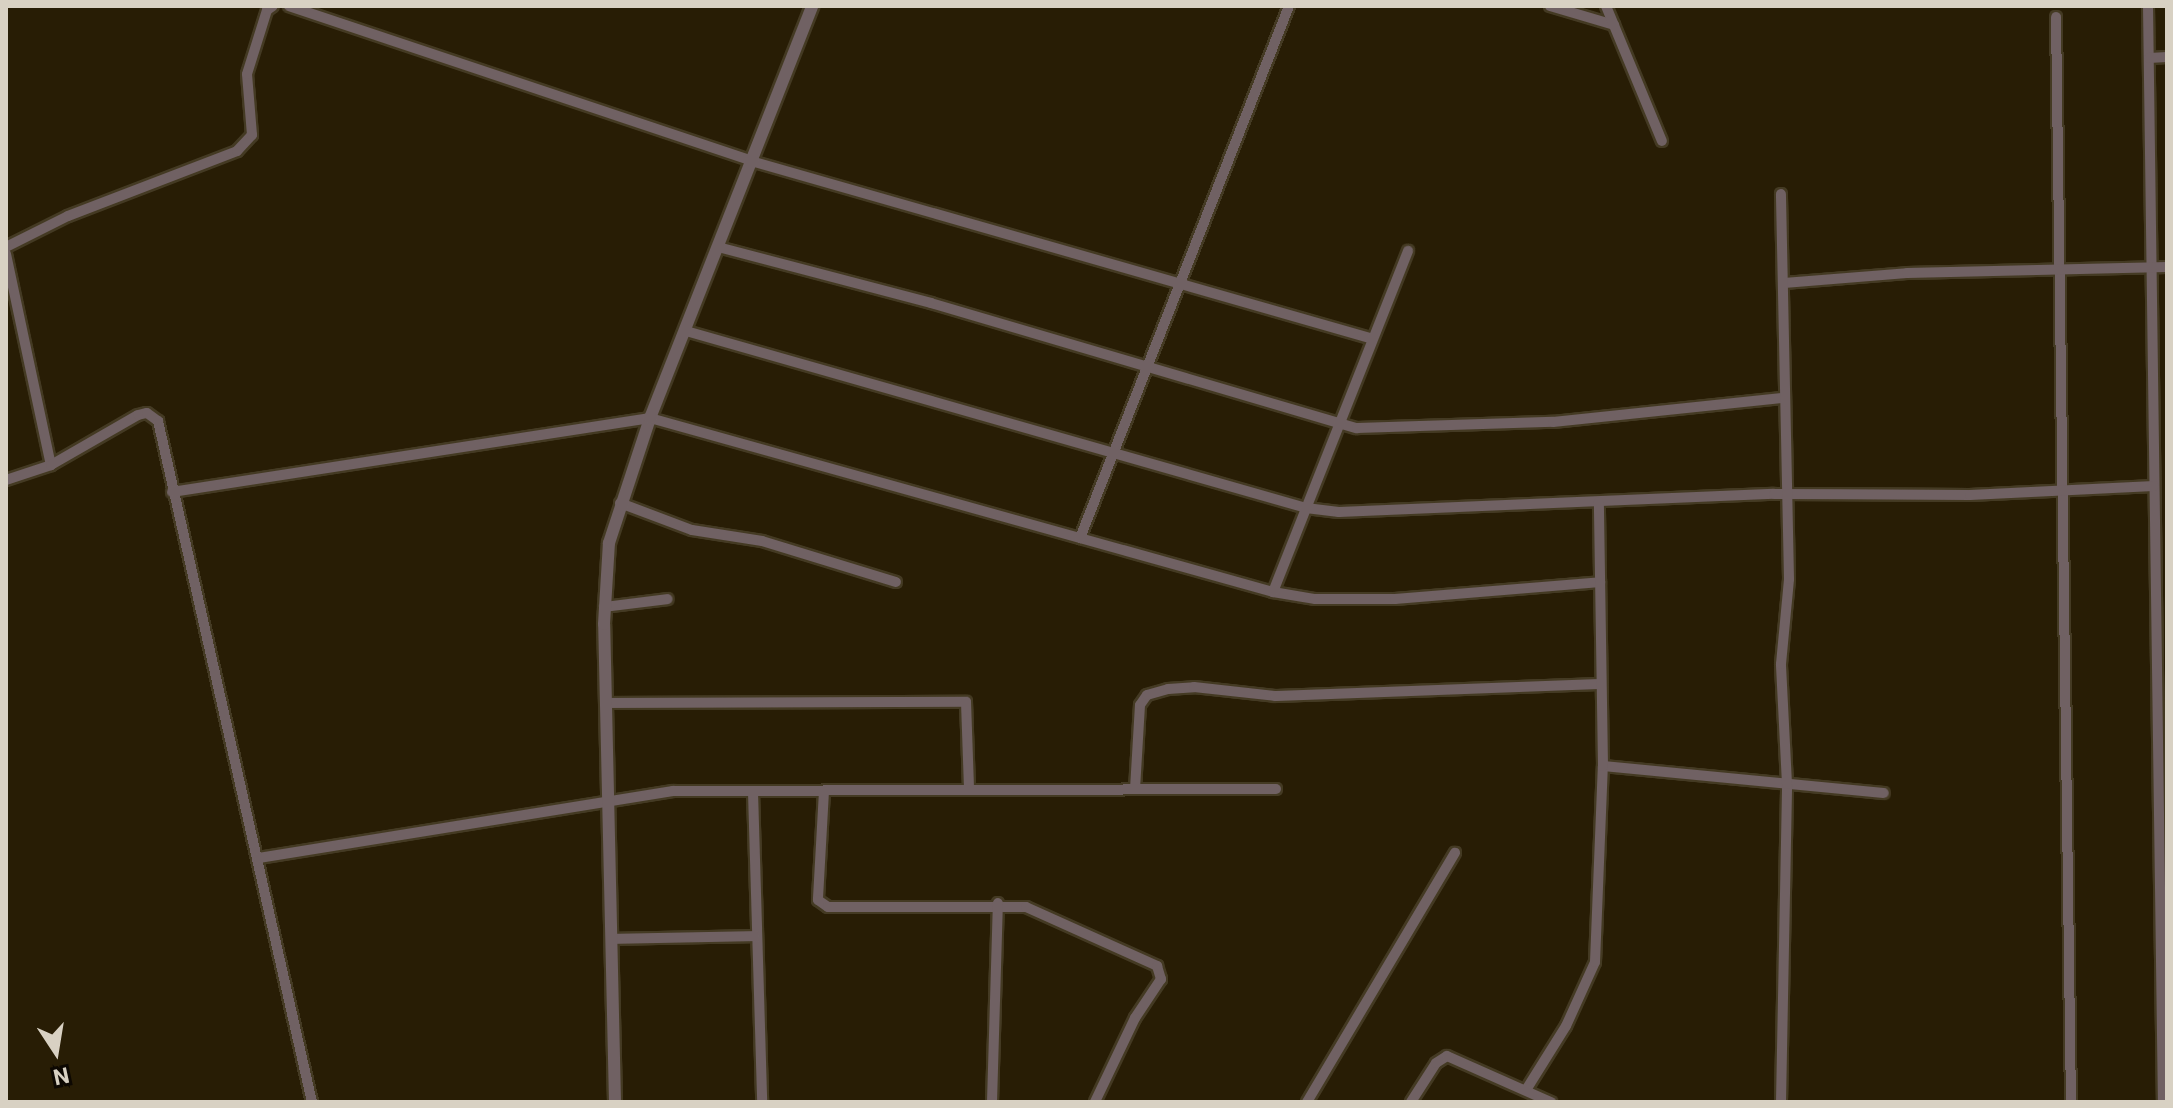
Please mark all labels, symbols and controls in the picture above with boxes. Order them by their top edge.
north arrow [16,1012,96,1092]
text: N [51,1062,71,1090]

